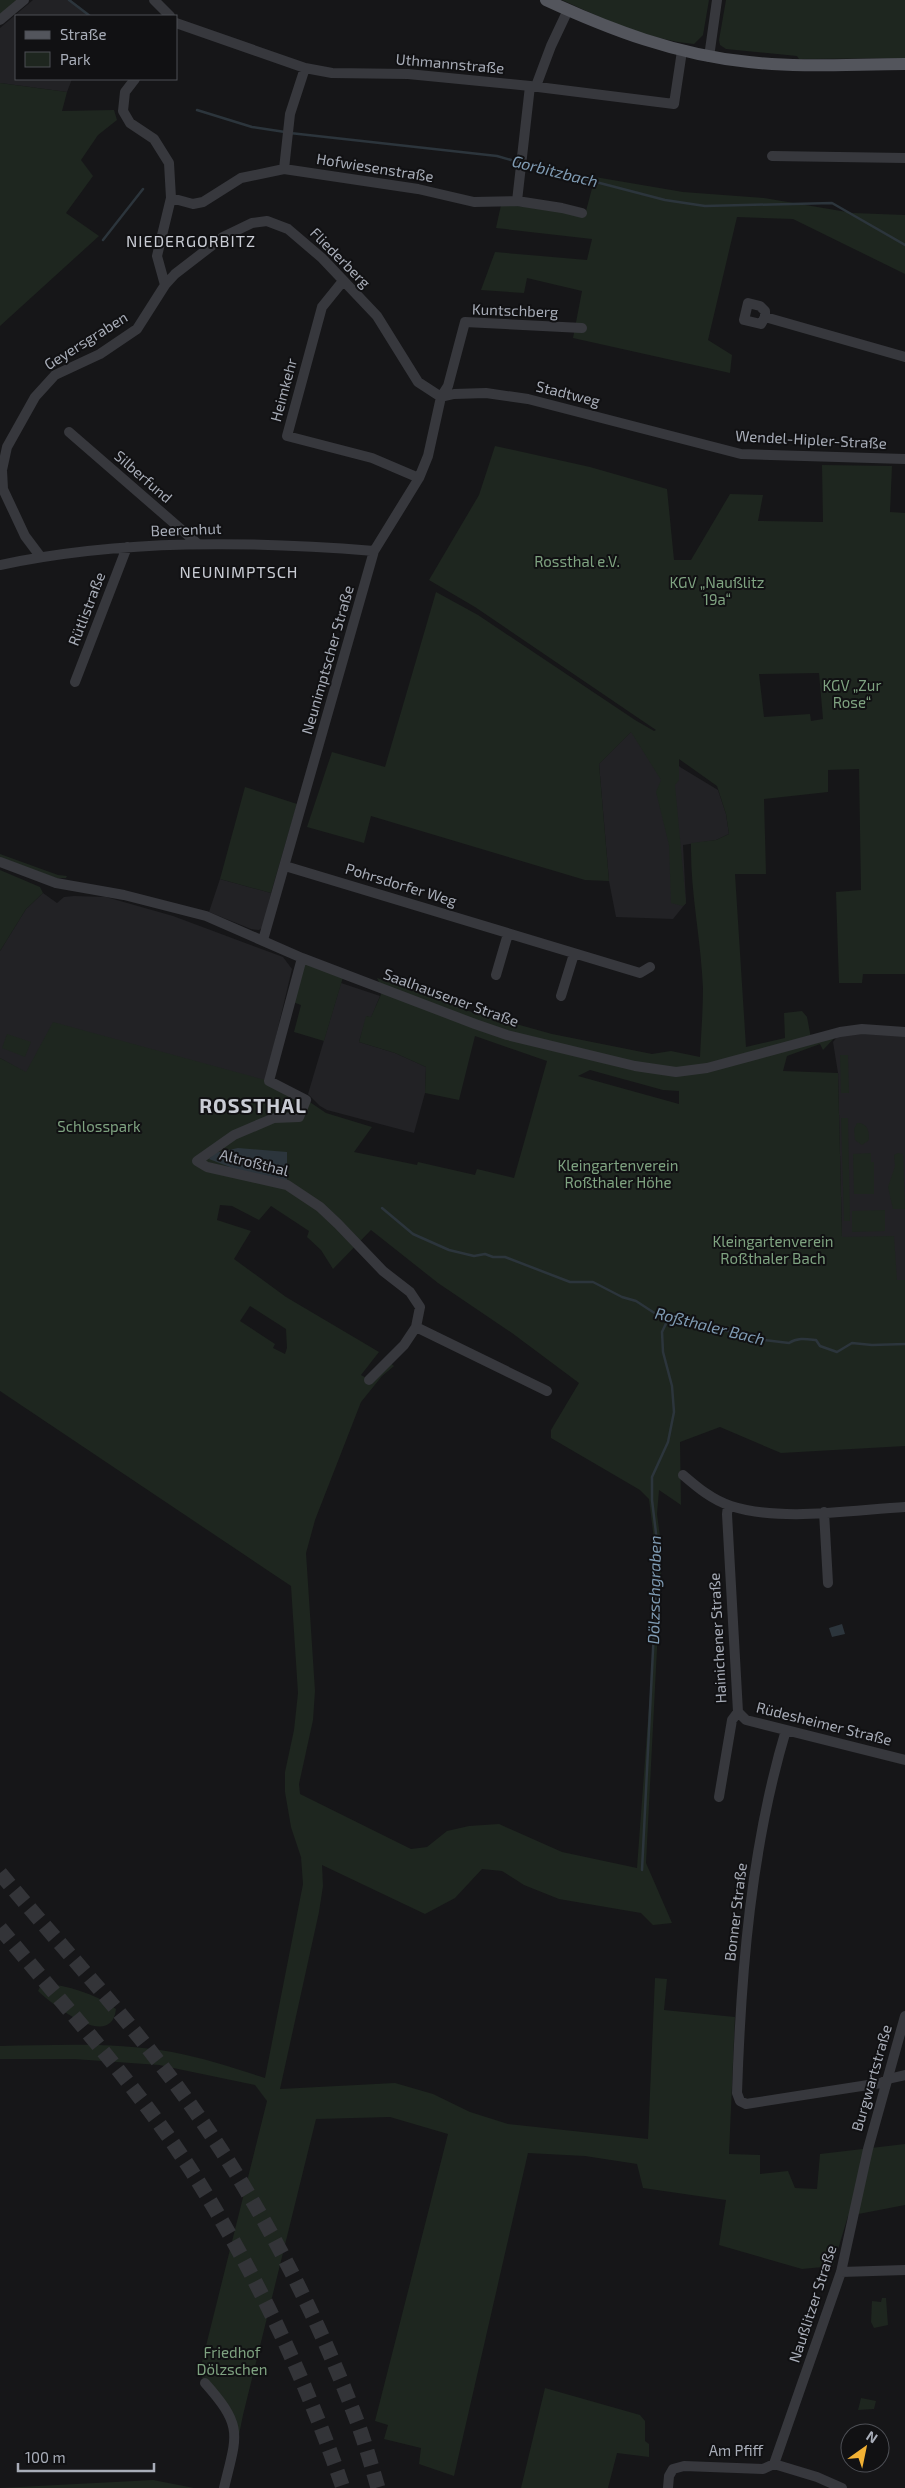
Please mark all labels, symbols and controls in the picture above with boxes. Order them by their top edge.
legend [15,15,178,80]
text: Straße [60,25,106,43]
street label: Uthmannstraße [395,49,505,77]
text: Park [60,50,91,68]
street label: Hofwiesenstraße [315,149,435,185]
water label: Gorbitzbach [510,151,600,190]
street label: Fliederberg [307,223,375,292]
district label: NIEDERGORBITZ [126,231,256,250]
street label: Kuntschberg [472,299,559,321]
street label: Geyersgraben [40,307,130,373]
street label: Heimkehr [266,356,300,424]
street label: Stadtweg [534,376,603,410]
street label: Wendel-Hipler-Straße [735,426,887,452]
street label: Silberfund [111,446,176,506]
street label: Beerenhut [150,519,222,539]
park label: Rossthal e.V. [534,552,620,570]
district label: NEUNIMPTSCH [180,562,298,581]
street label: Rütlistraße [64,569,108,648]
park label: KGV „Naußlitz 19a“ [670,573,764,608]
street label: Neunimptscher Straße [297,583,357,736]
park label: KGV „Zur Rose“ [823,676,881,711]
street label: Pohrsdorfer Weg [343,859,460,910]
street label: Saalhausener Straße [381,964,522,1030]
district label: ROSSTHAL [199,1093,307,1117]
park label: Schlosspark [57,1117,141,1135]
street label: Altroßthal [218,1145,291,1179]
park label: Kleingartenverein Roßthaler Höhe [557,1156,679,1191]
park label: Kleingartenverein Roßthaler Bach [712,1232,834,1267]
water label: Roßthaler Bach [653,1303,767,1348]
water label: Dölzschgraben [643,1535,664,1645]
street label: Hainichener Straße [705,1572,729,1704]
street label: Rüdesheimer Straße [754,1697,894,1749]
street label: Bonner Straße [720,1862,750,1962]
street label: Burgwartstraße [847,2022,895,2133]
street label: Naußlitzer Straße [785,2243,840,2365]
park label: Friedhof Dölzschen [196,2343,268,2378]
north arrow [840,2423,890,2473]
text: N [863,2427,881,2447]
scale bar [18,2440,154,2472]
street label: Am Pfiff [709,2441,764,2459]
text: 100 m [25,2448,66,2466]

